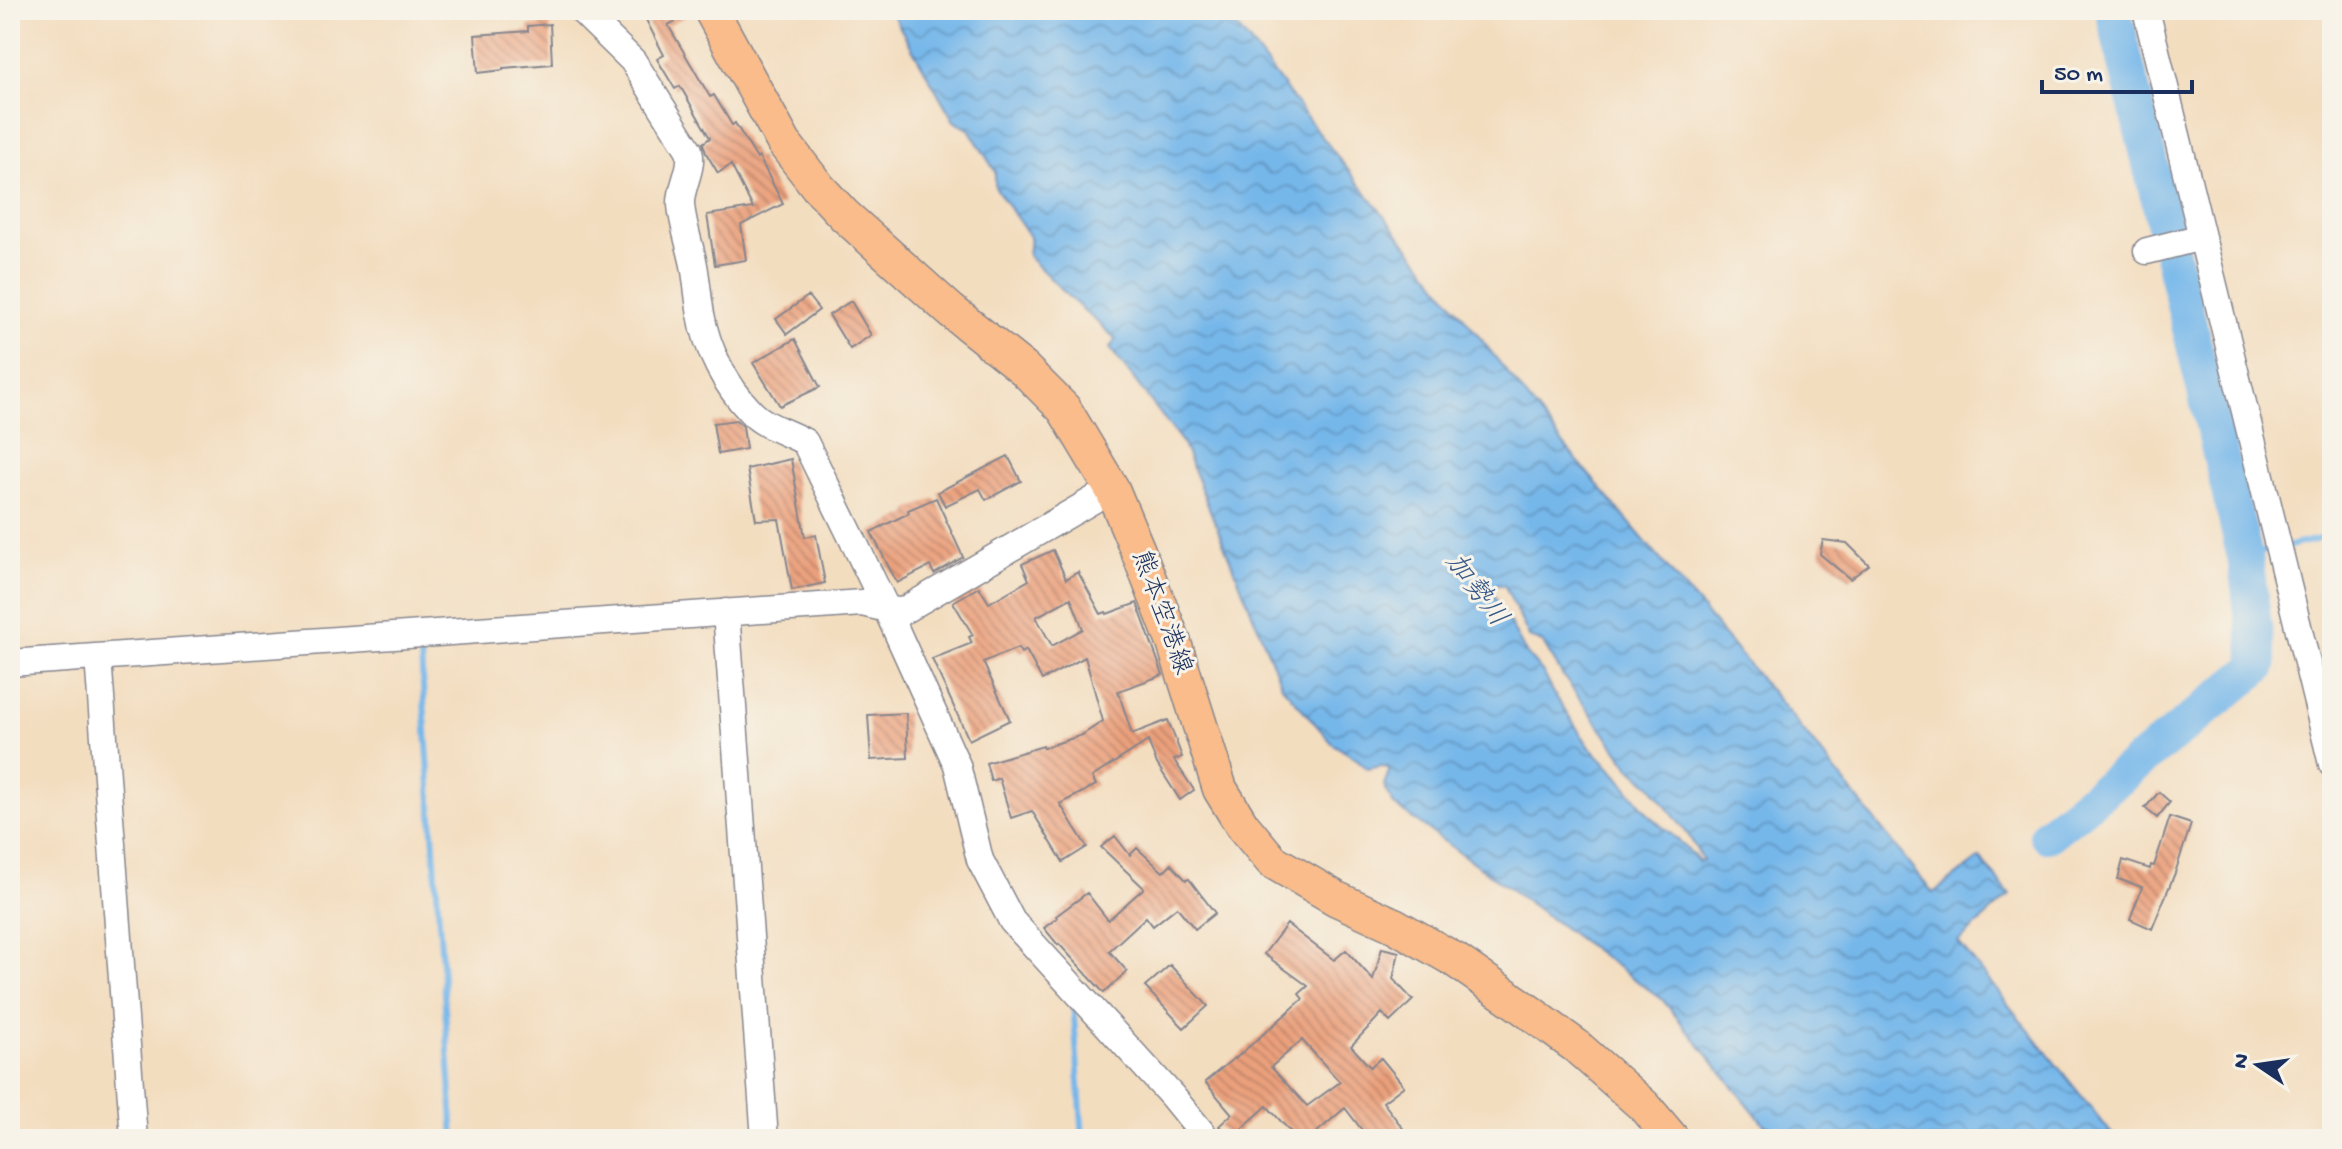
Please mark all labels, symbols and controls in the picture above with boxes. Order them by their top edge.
scale bar [2042,44,2192,94]
text: 50 m [2054,61,2103,90]
street label: 熊本空港線 [1123,546,1198,679]
water label: 加勢川 [1437,547,1514,634]
north arrow [2218,1025,2298,1105]
text: N [2228,1051,2257,1071]

